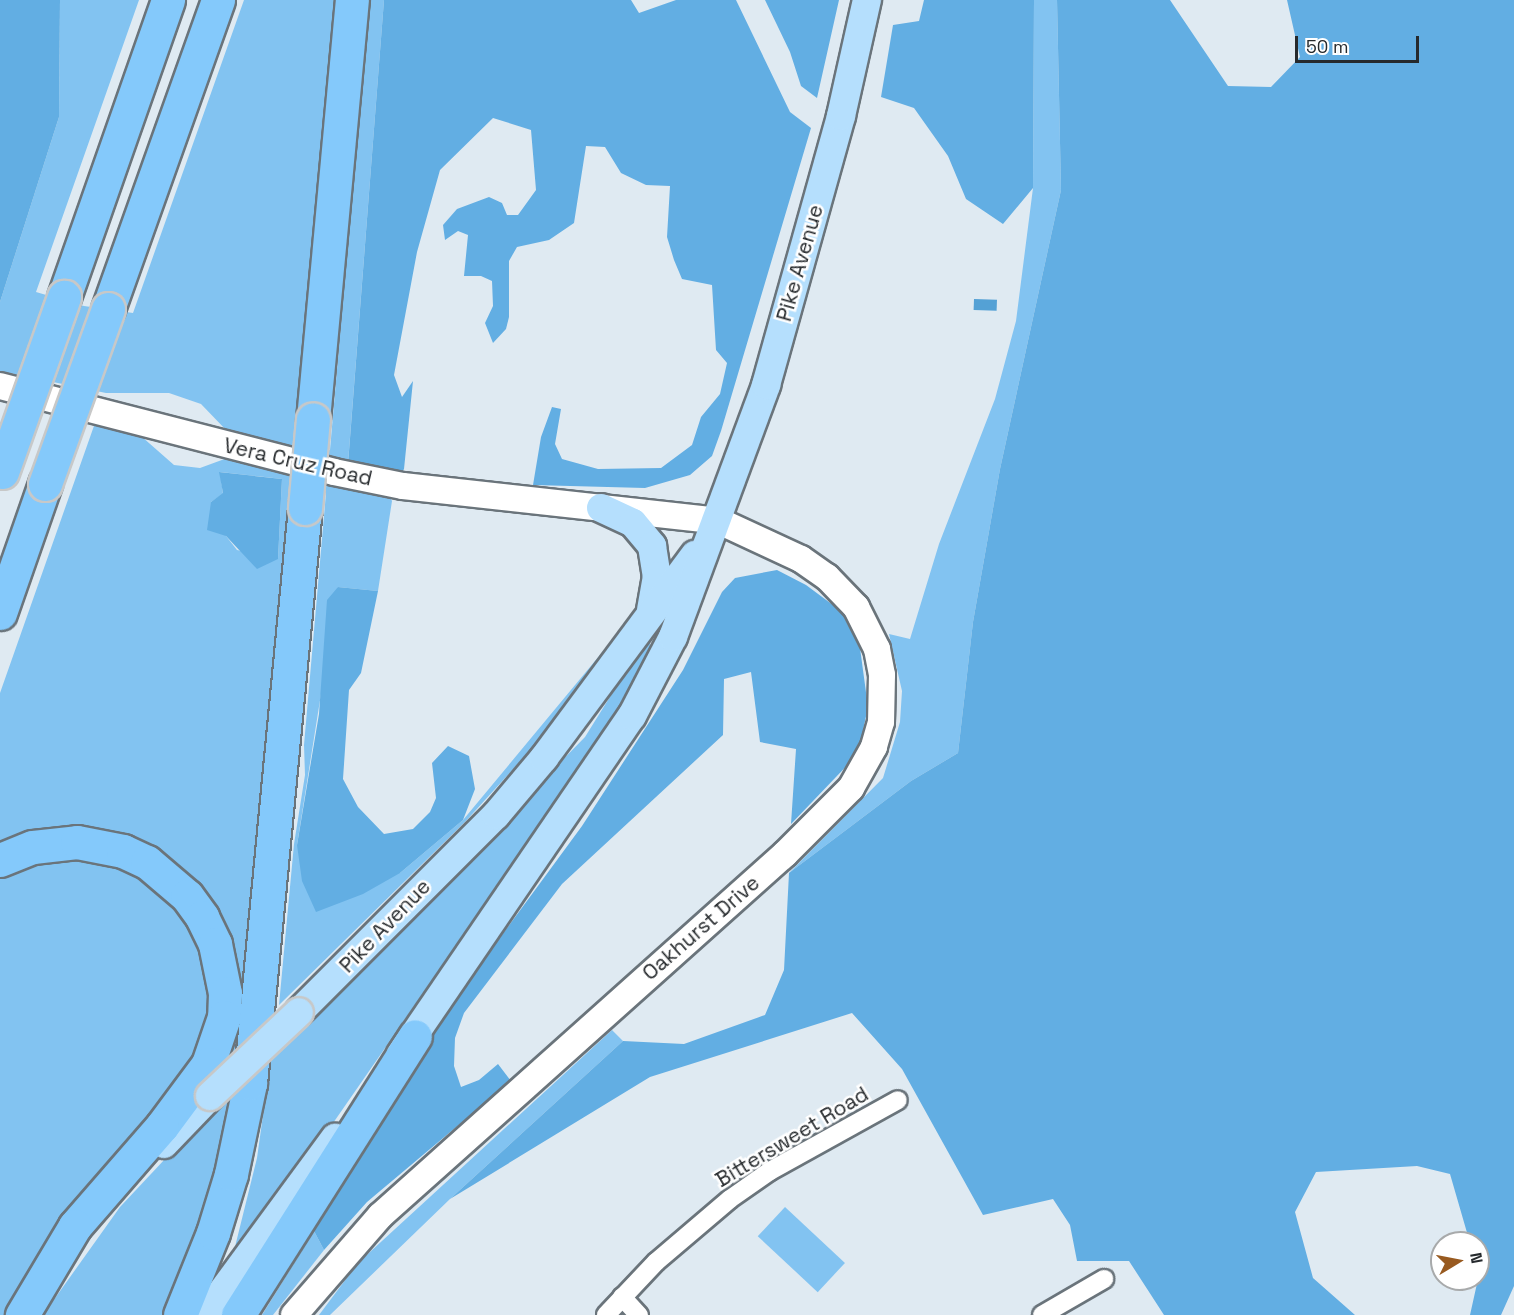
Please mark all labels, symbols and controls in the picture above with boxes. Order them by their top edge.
scale bar [1298,24,1422,62]
text: 50 m [1306,35,1348,58]
street label: Pike Avenue [771,202,829,324]
street label: Vera Cruz Road [221,433,375,491]
street label: Oakhurst Drive [637,870,765,986]
street label: Pike Avenue [334,874,436,978]
street label: Bittersweet Road [711,1081,873,1193]
north arrow [1430,1231,1490,1291]
text: N [1465,1251,1488,1265]

